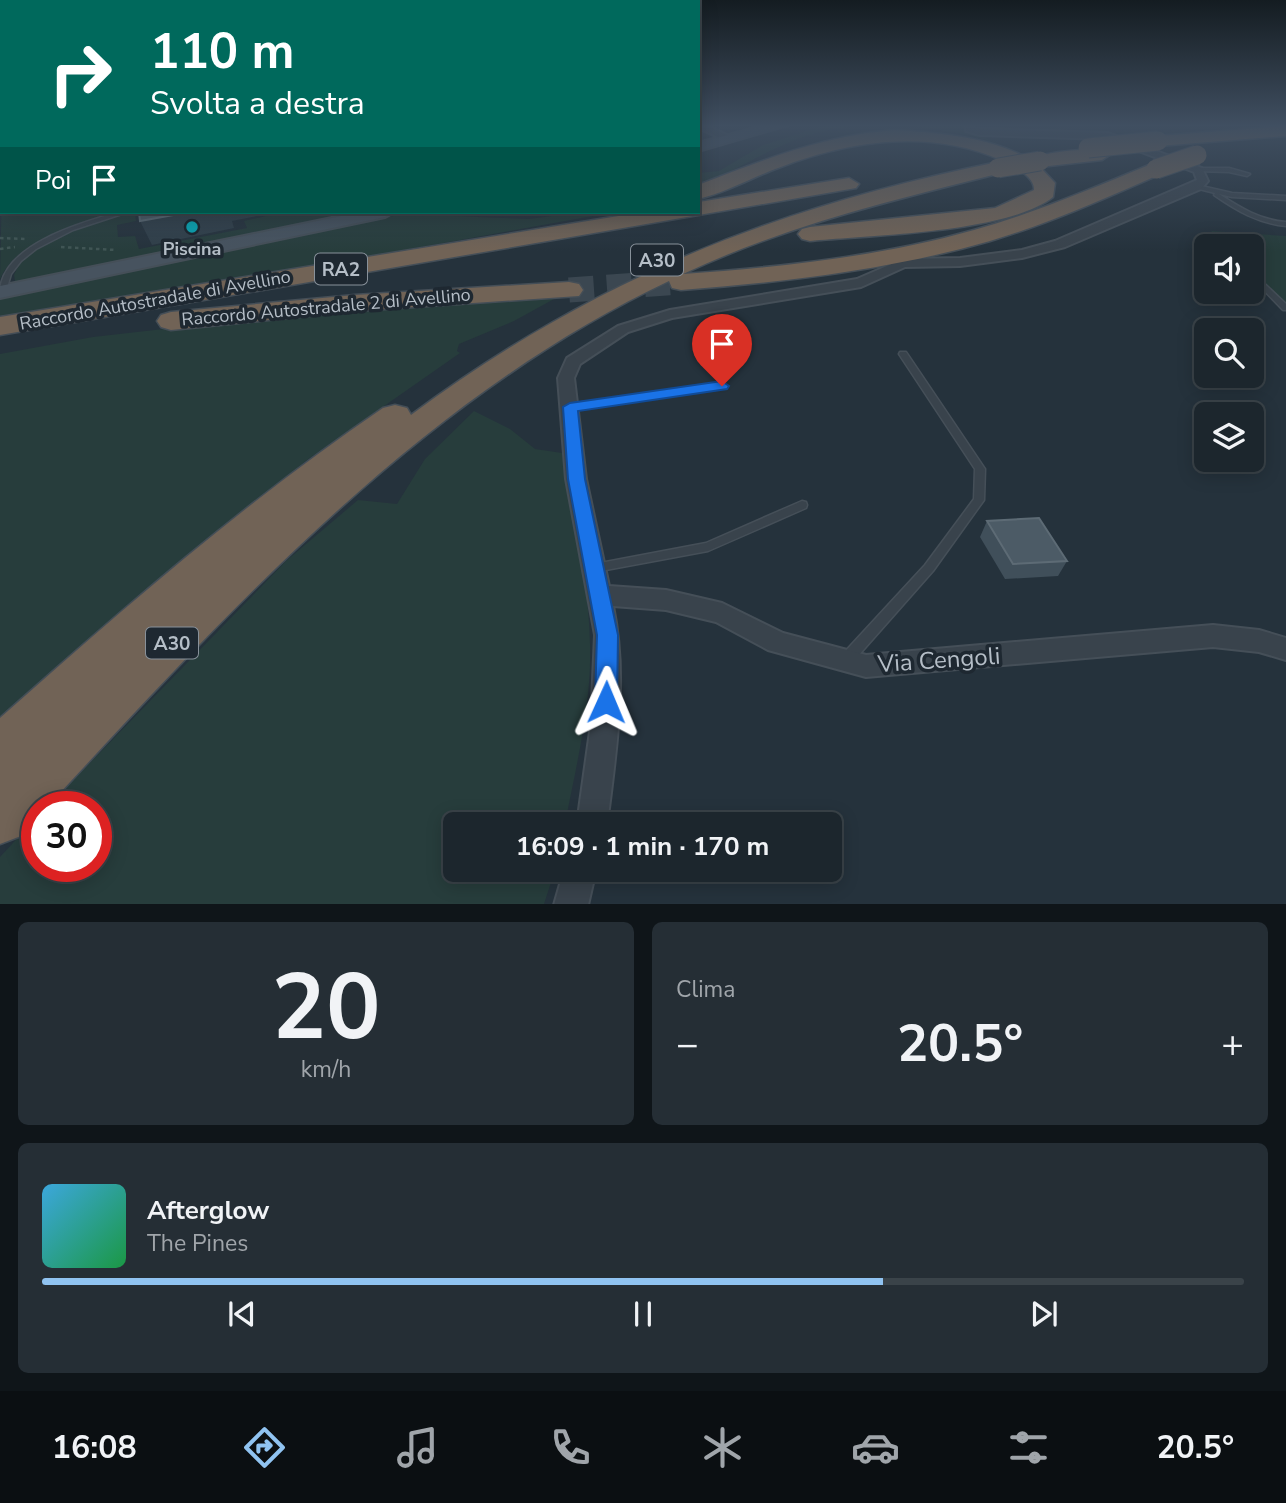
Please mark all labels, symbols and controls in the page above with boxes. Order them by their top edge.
text: 110 m [150,18,294,85]
icon: right [35,28,126,119]
text: Svolta a destra [150,82,365,125]
icon: arrive [85,161,123,199]
text: Poi [35,163,71,198]
marker: Piscina [184,219,200,235]
map controls [1194,234,1264,472]
button: sound [1194,234,1264,304]
place label: Piscina [163,237,221,261]
road number: A30 [631,244,683,276]
road number: RA2 [315,254,367,284]
street label: Raccordo Autostradale di Avellino [18,264,292,336]
street label: Raccordo Autostradale 2 di Avellino [180,282,472,332]
pin [692,314,752,386]
button: search [1194,318,1264,388]
icon: arrive [703,325,741,363]
button: layers [1194,402,1264,472]
road number: A30 [146,628,198,658]
street label: Via Cengoli [876,640,1001,680]
position arrow [569,665,643,739]
speed limit sign: 30 [21,791,112,882]
text: 16:09 · 1 min · 170 m [516,829,769,864]
text: 20 [271,946,381,1070]
text: Clima [676,974,736,1005]
text: 20.5° [897,1008,1023,1079]
text: − [676,1019,699,1070]
text: + [1221,1019,1244,1070]
text: km/h [301,1054,351,1085]
text: Afterglow [147,1193,270,1228]
text: The Pines [147,1228,248,1259]
icon: previous [223,1295,261,1333]
icon: pause [624,1295,662,1333]
icon: next [1025,1295,1063,1333]
icon: directions [240,1423,289,1472]
icon: music [393,1423,442,1472]
icon: phone [546,1423,595,1472]
icon: climate [698,1423,747,1472]
icon: car [851,1423,900,1472]
icon: filters [1004,1423,1053,1472]
text: 16:08 [52,1426,137,1469]
text: 20.5° [1156,1426,1234,1469]

